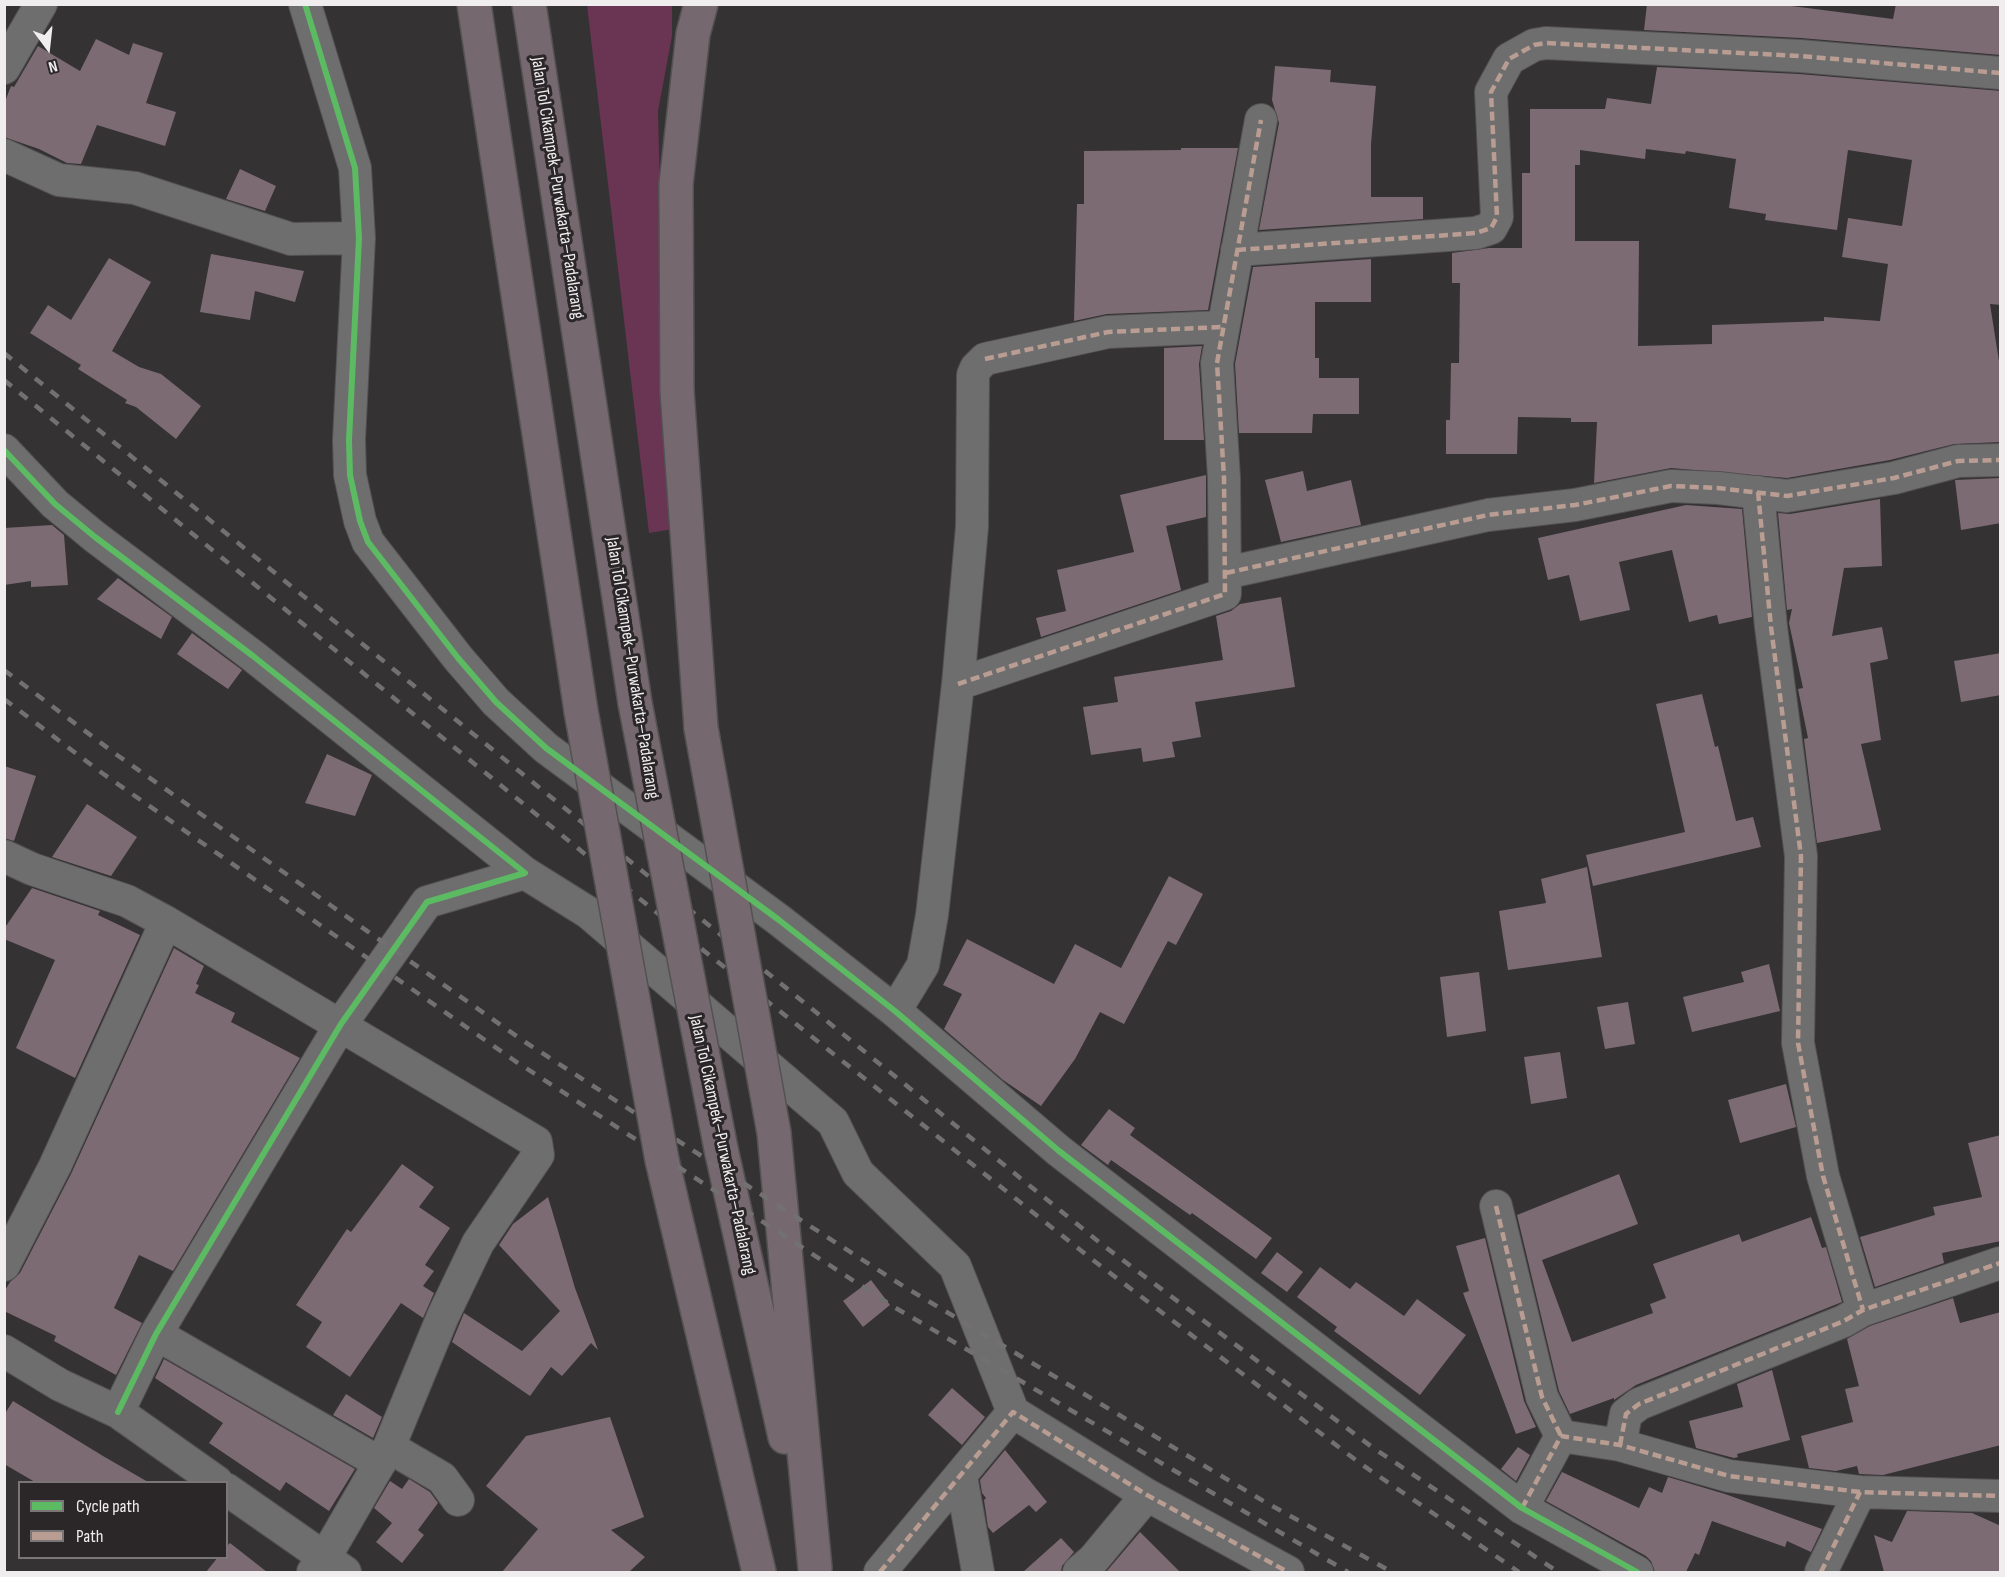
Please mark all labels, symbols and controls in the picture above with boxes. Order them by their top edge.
north arrow [18,18,78,78]
text: N [46,56,59,76]
street label: Jalan Tol Cikampek–Purwakarta–Padalarang [526,56,588,320]
street label: Jalan Tol Cikampek–Purwakarta–Padalarang [601,536,663,800]
street label: Jalan Tol Cikampek–Purwakarta–Padalarang [684,1013,760,1277]
legend [18,1481,228,1559]
text: Cycle path [76,1496,140,1517]
text: Path [76,1526,104,1547]

